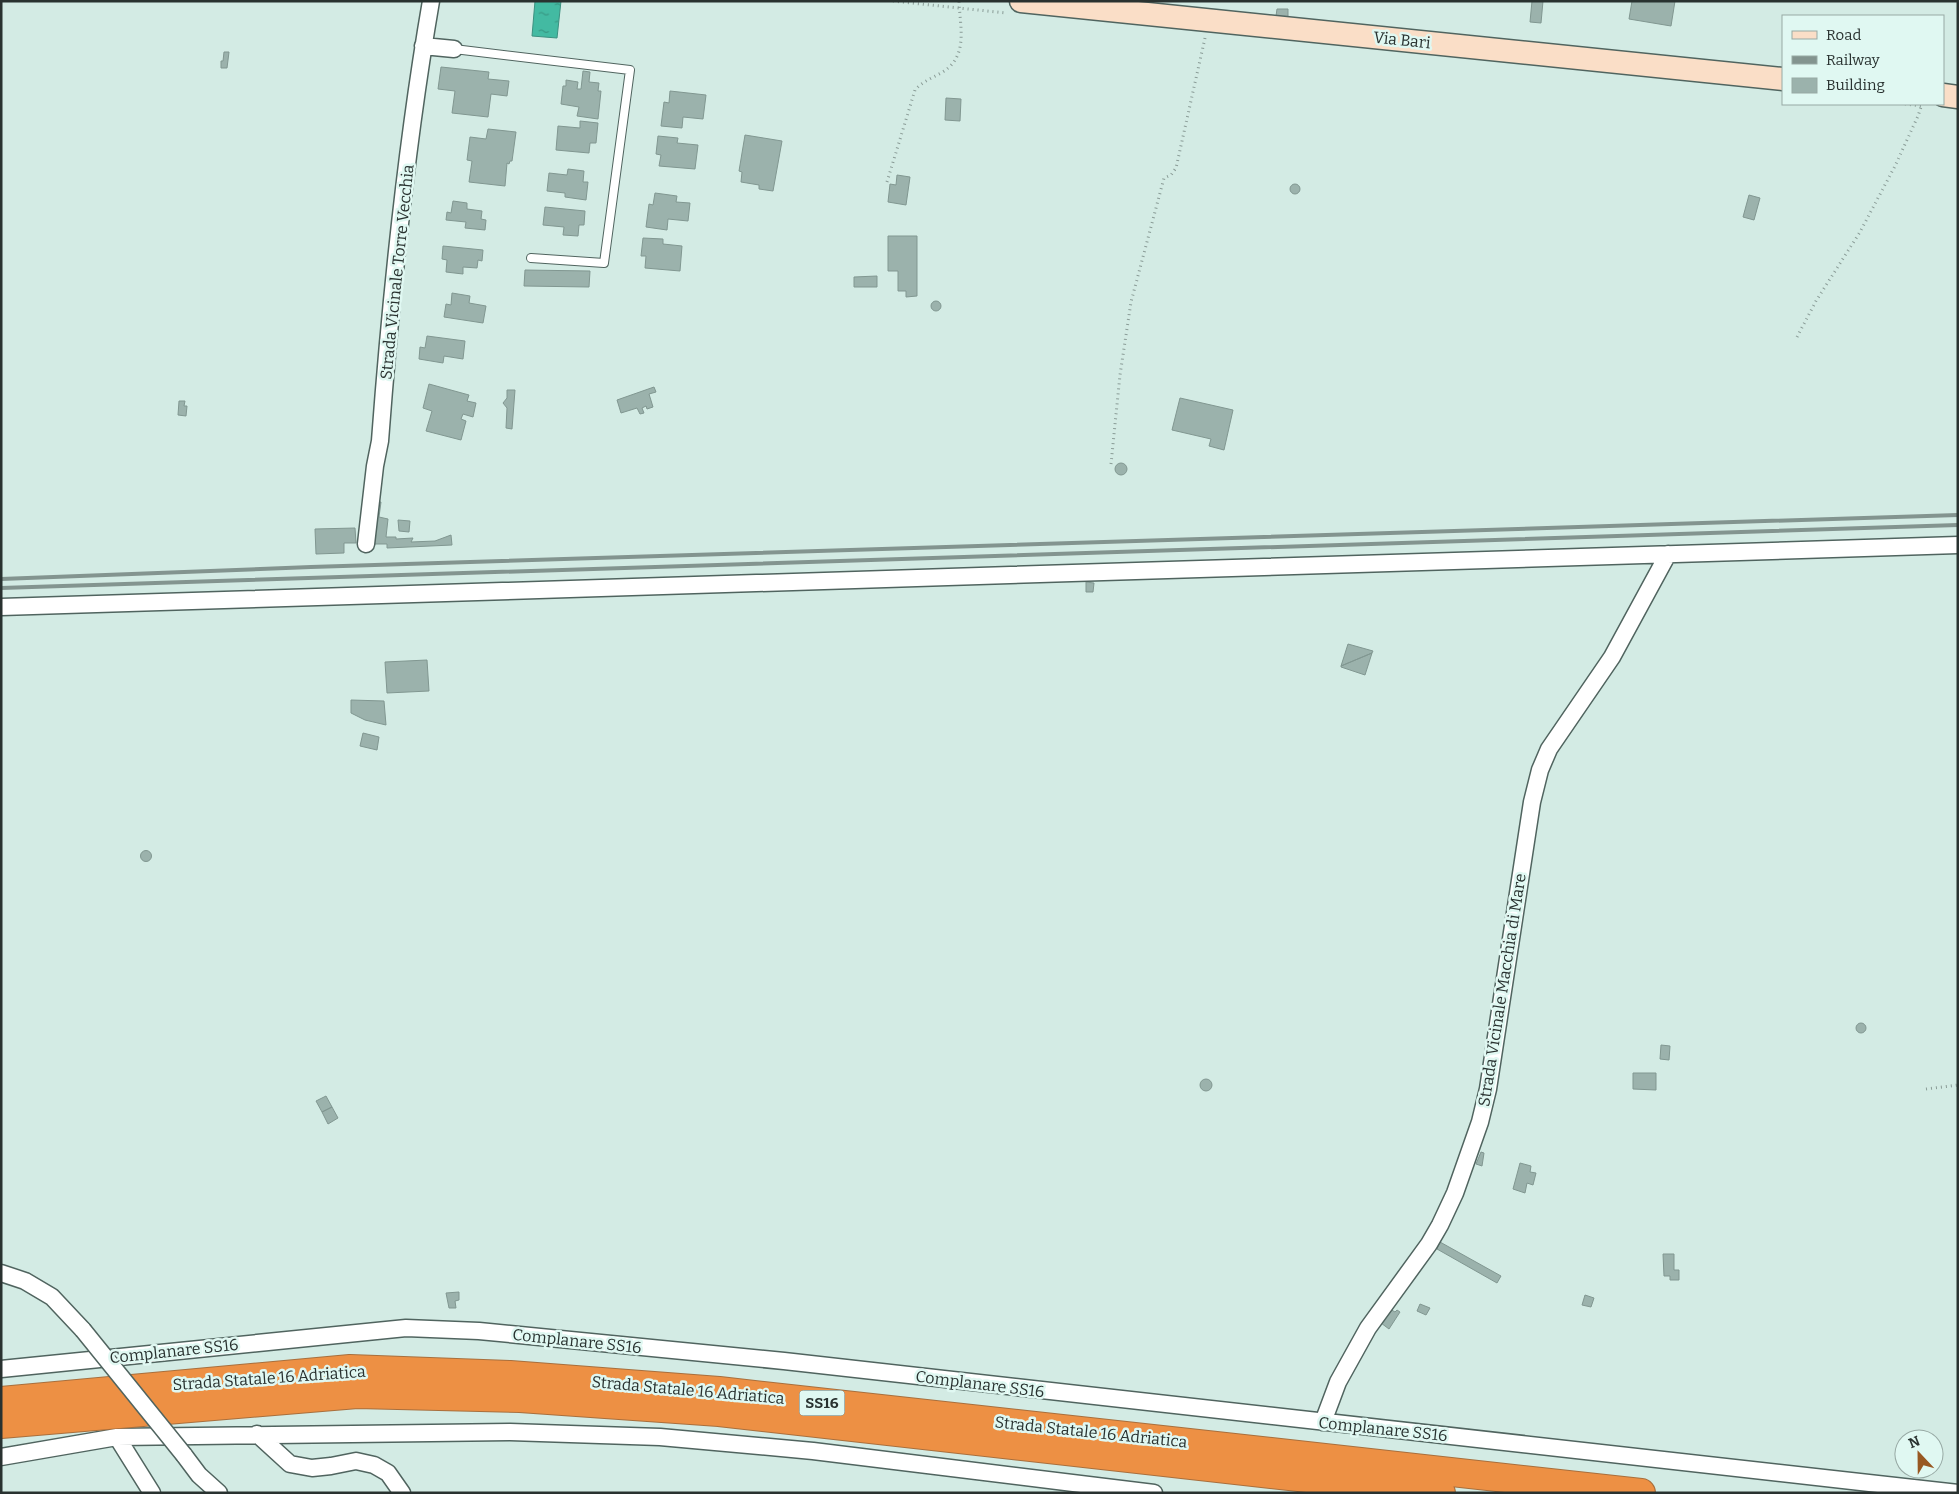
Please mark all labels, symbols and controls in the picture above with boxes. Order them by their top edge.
legend [1782,15,1944,105]
text: Road [1826,26,1861,44]
street label: Via Bari [1373,28,1432,52]
text: Railway [1826,51,1880,69]
text: Building [1826,76,1885,94]
street label: Strada Vicinale Torre Vecchia [376,163,418,380]
street label: Strada Vicinale Macchia di Mare [1474,872,1530,1108]
street label: Complanare SS16 [512,1325,642,1357]
street label: Complanare SS16 [109,1335,239,1367]
street label: Strada Statale 16 Adriatica [172,1362,366,1394]
street label: Complanare SS16 [915,1367,1045,1401]
street label: Strada Statale 16 Adriatica [591,1372,785,1408]
road number: SS16 [800,1390,844,1416]
street label: Strada Statale 16 Adriatica [994,1412,1188,1452]
street label: Complanare SS16 [1318,1413,1448,1445]
north arrow [1894,1429,1944,1479]
text: N [1906,1432,1923,1452]

